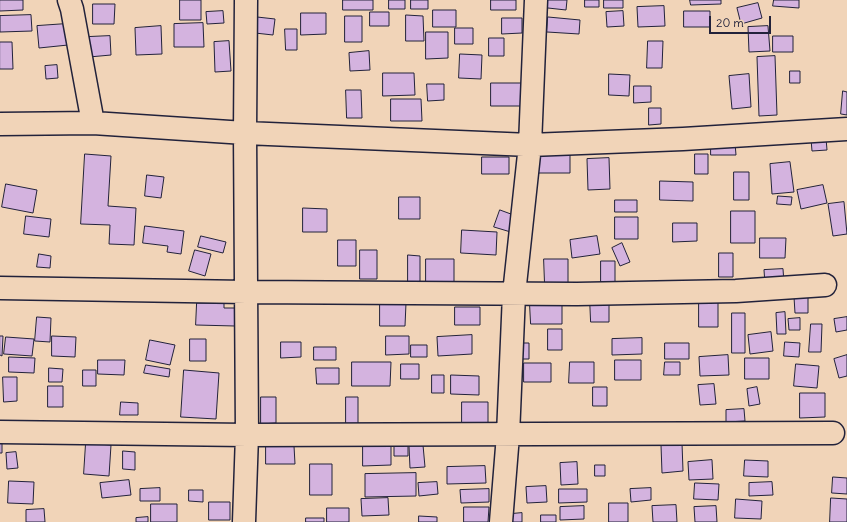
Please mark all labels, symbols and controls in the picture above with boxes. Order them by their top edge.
scale bar [711,8,773,34]
text: 20 m [716,15,744,30]

